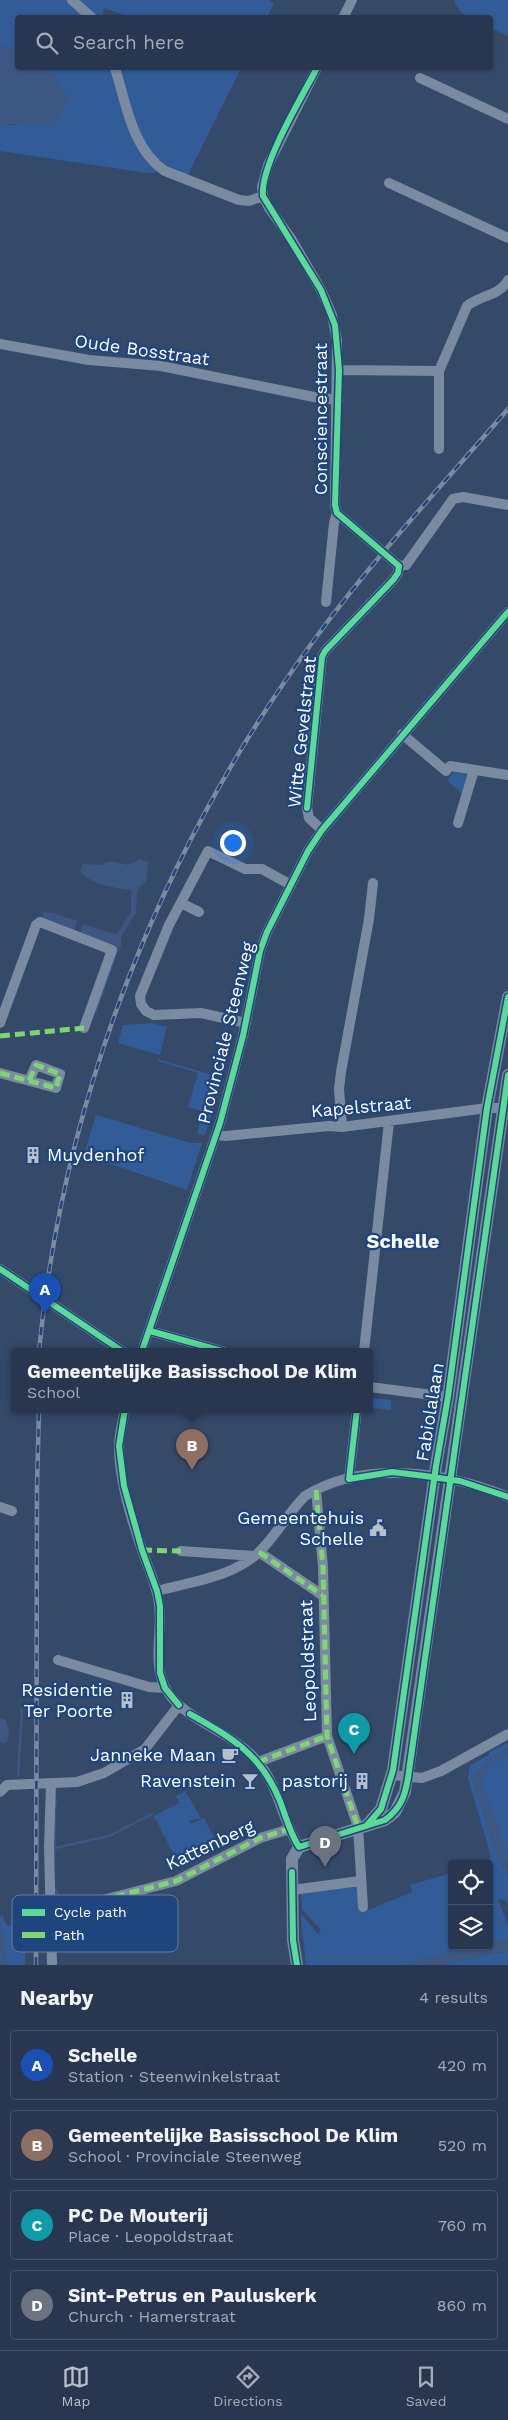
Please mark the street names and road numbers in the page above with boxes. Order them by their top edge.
street label: Oude Bosstraat [73,330,211,369]
street label: Consciencestraat [310,342,331,495]
street label: Witte Gevelstraat [283,654,320,809]
street label: Provinciale Steenweg [193,939,258,1126]
street label: Kapelstraat [310,1092,412,1121]
street label: Fabiolalaan [411,1361,448,1463]
street label: Leopoldstraat [295,1599,320,1722]
street label: Kattenberg [162,1815,258,1874]

